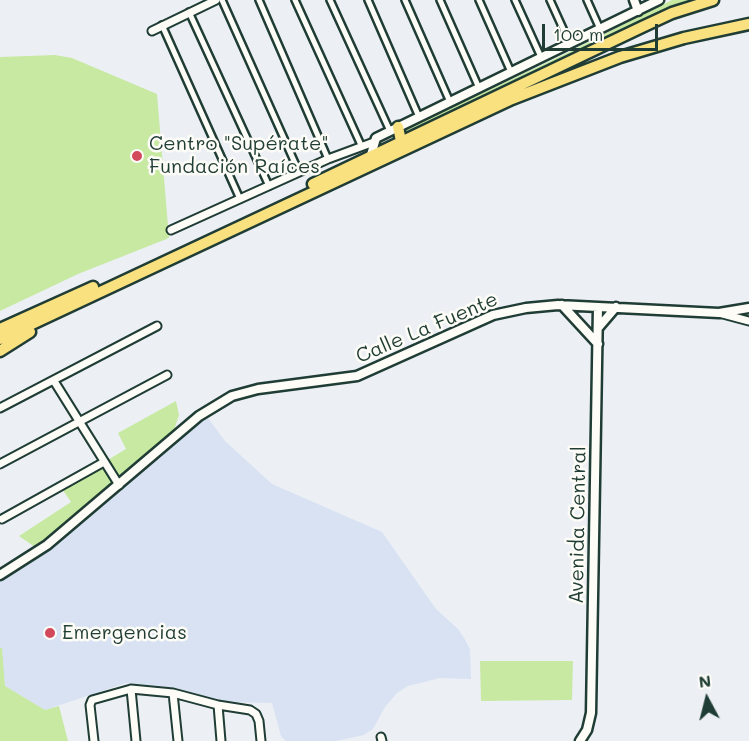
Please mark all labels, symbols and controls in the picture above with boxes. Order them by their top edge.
scale bar [545,12,660,50]
text: 100 m [553,22,603,46]
place label: Centro "Supérate" Fundación Raíces [149,132,329,179]
marker: Centro "Supérate" Fundación Raíces [130,149,144,163]
street label: Calle La Fuente [352,287,502,369]
street label: Avenida Central [565,446,591,604]
place label: Emergencias [62,621,187,645]
marker: Emergencias [43,626,57,640]
north arrow [677,669,737,729]
text: N [697,669,712,692]

